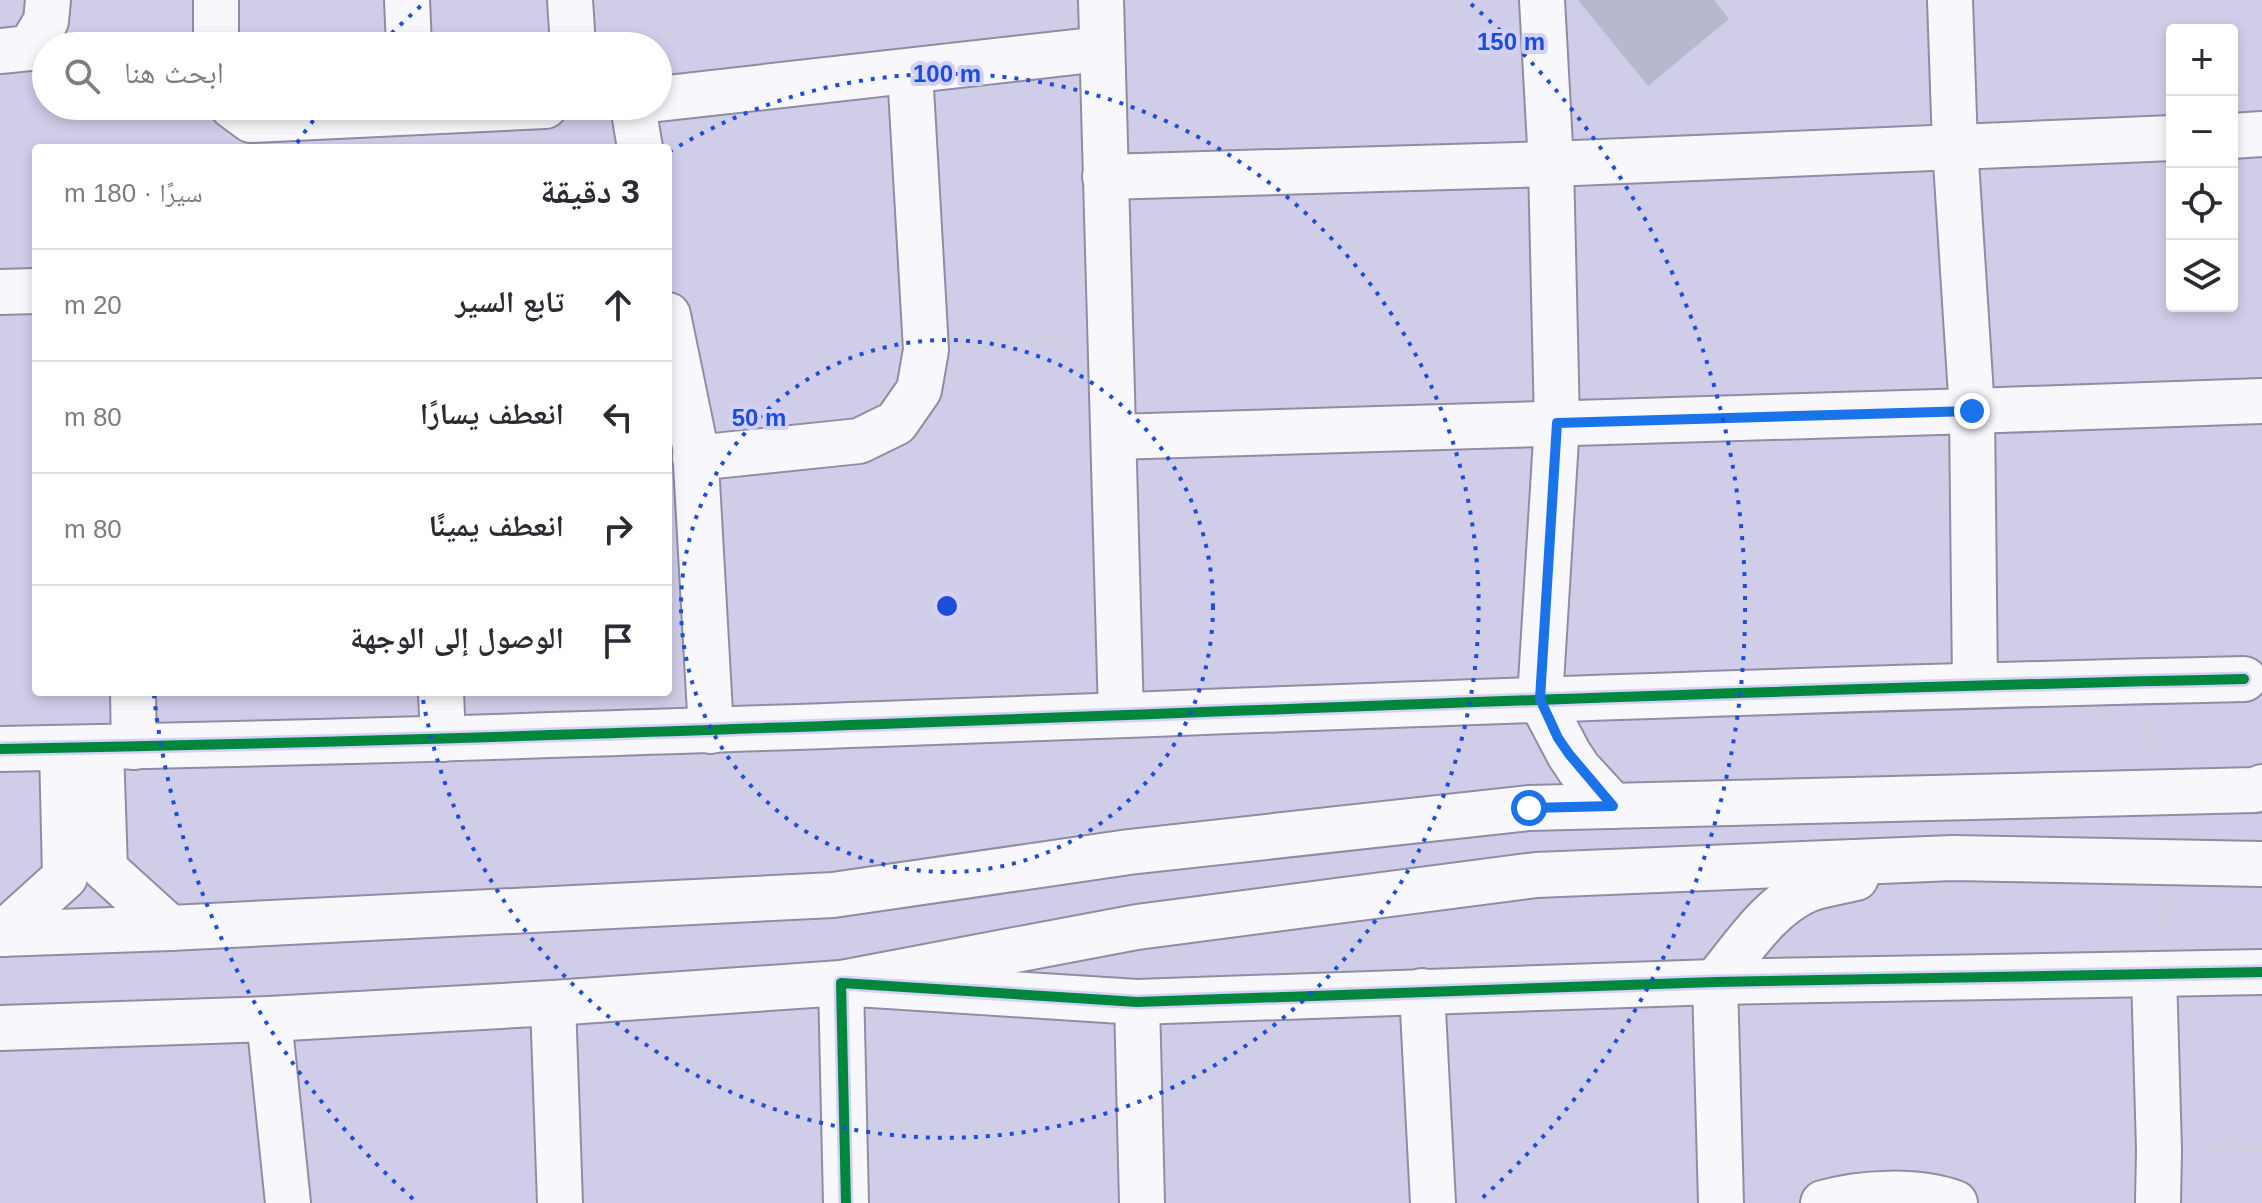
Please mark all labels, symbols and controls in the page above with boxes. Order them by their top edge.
map controls [2166,24,2238,312]
button: + [2166,24,2238,96]
text: 150 m [1477,28,1545,55]
search box [32,32,672,120]
icon: search [60,54,104,98]
text: ابحث هنا [124,56,224,89]
text: 100 m [913,60,981,87]
button: − [2166,96,2238,168]
button: locate [2166,168,2238,240]
text: 3 دقيقة [540,172,640,210]
text: سيرًا · 180 m [64,178,203,208]
button: layers [2166,240,2238,312]
icon: ahead [596,283,640,327]
text: تابع السير [456,285,564,318]
text: 20 m [64,290,122,320]
route end [1954,393,1990,429]
icon: left [596,395,640,439]
text: انعطف يسارًا [420,397,564,430]
text: 80 m [64,402,122,432]
text: 50 m [732,404,786,431]
icon: right [596,507,640,551]
text: انعطف يمينًا [428,509,564,542]
text: 80 m [64,514,122,544]
centre of rings [933,592,961,620]
icon: arrive [596,619,640,663]
text: الوصول إلى الوجهة [350,621,564,654]
route start [1511,790,1547,826]

